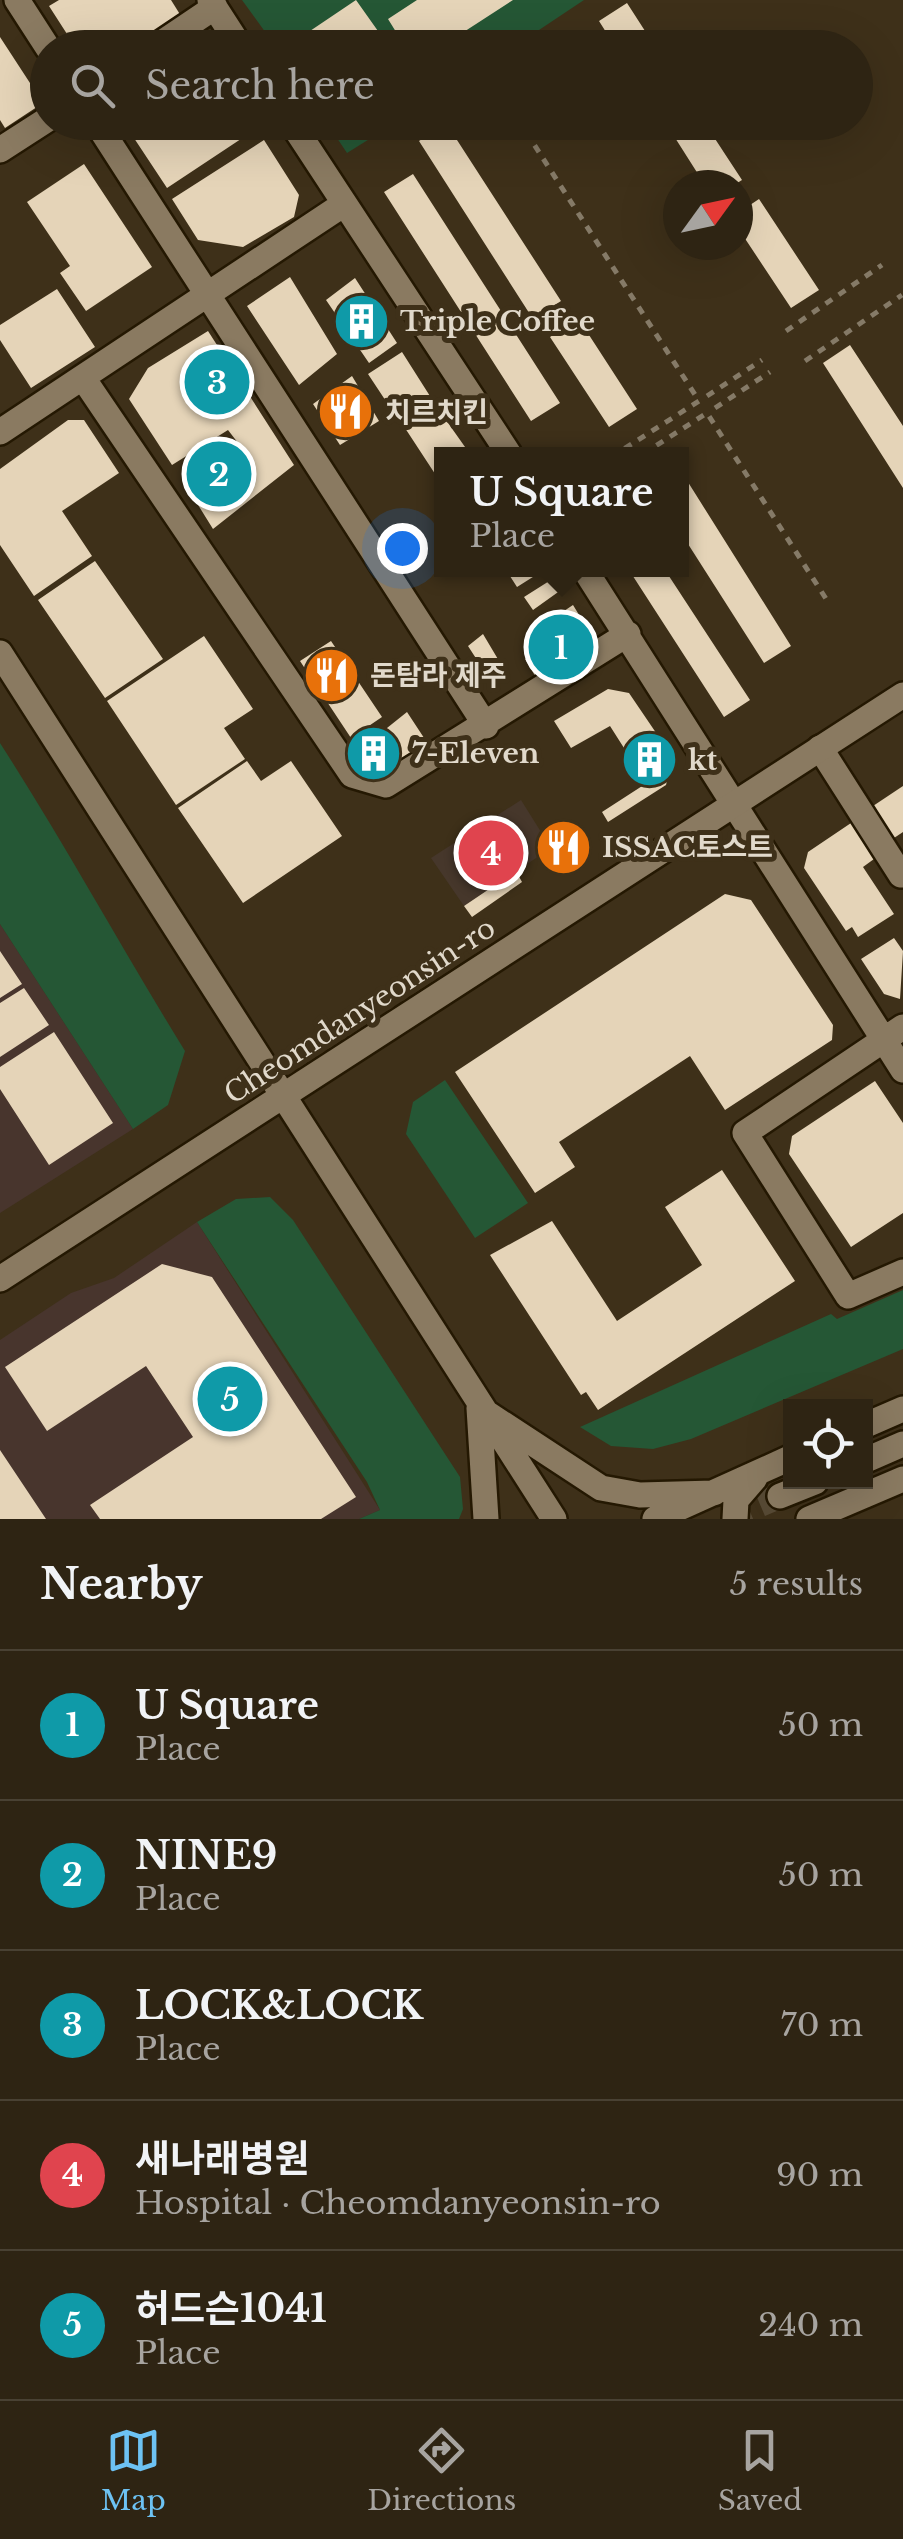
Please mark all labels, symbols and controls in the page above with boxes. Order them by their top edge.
search box [30,30,873,140]
icon: search [65,58,120,113]
text: Search here [145,62,375,109]
north arrow [663,170,753,260]
building icon: Triple Coffee [331,291,391,351]
place label: Triple Coffee [400,304,595,339]
pin: 3 [184,344,250,420]
restaurant icon: 치르치킨 [316,382,376,442]
place label: 치르치킨 [385,395,488,430]
pin: 2 [186,436,252,512]
popup [434,447,689,577]
text: U Square [469,469,654,516]
text: Place [469,516,555,556]
your location [377,523,428,574]
pin: 1 [528,610,594,684]
restaurant icon: 돈탐라 제주 [301,645,361,705]
place label: 돈탐라 제주 [370,658,506,693]
building icon: 7-Eleven [343,723,403,783]
building icon: kt [619,730,679,790]
place label: 7-Eleven [412,736,539,771]
place label: kt [688,743,718,778]
pin: 4 [458,816,524,890]
restaurant icon: ISSAC토스트 [533,817,593,877]
place label: ISSAC토스트 [602,830,773,865]
street label: Cheomdanyeonsin-ro [218,910,502,1112]
pin: 5 [198,1362,262,1436]
map controls [783,1399,873,1489]
button: locate [783,1399,873,1489]
text: Nearby [40,1558,203,1610]
text: 5 results [729,1564,863,1604]
text: U Square [135,1682,319,1729]
text: 1 [66,1705,79,1745]
text: 50 m [778,1705,863,1745]
text: Place [135,1729,221,1769]
text: NINE9 [135,1832,277,1879]
text: 2 [62,1855,83,1895]
text: 50 m [778,1855,863,1895]
text: Place [135,1879,221,1919]
text: LOCK&LOCK [135,1982,423,2029]
text: 3 [62,2005,83,2045]
text: 70 m [781,2005,863,2045]
text: Place [135,2029,221,2069]
text: 새나래병원 [135,2135,310,2182]
text: 4 [62,2155,83,2195]
text: 90 m [776,2155,863,2195]
text: Hospital · Cheomdanyeonsin-ro [135,2183,661,2223]
text: 허드슨1041 [135,2285,327,2332]
text: 5 [63,2305,82,2345]
text: 240 m [758,2305,863,2345]
text: Place [135,2333,221,2373]
tab: Map [101,2423,166,2518]
tab: Directions [367,2423,516,2518]
tab: Saved [718,2423,802,2518]

